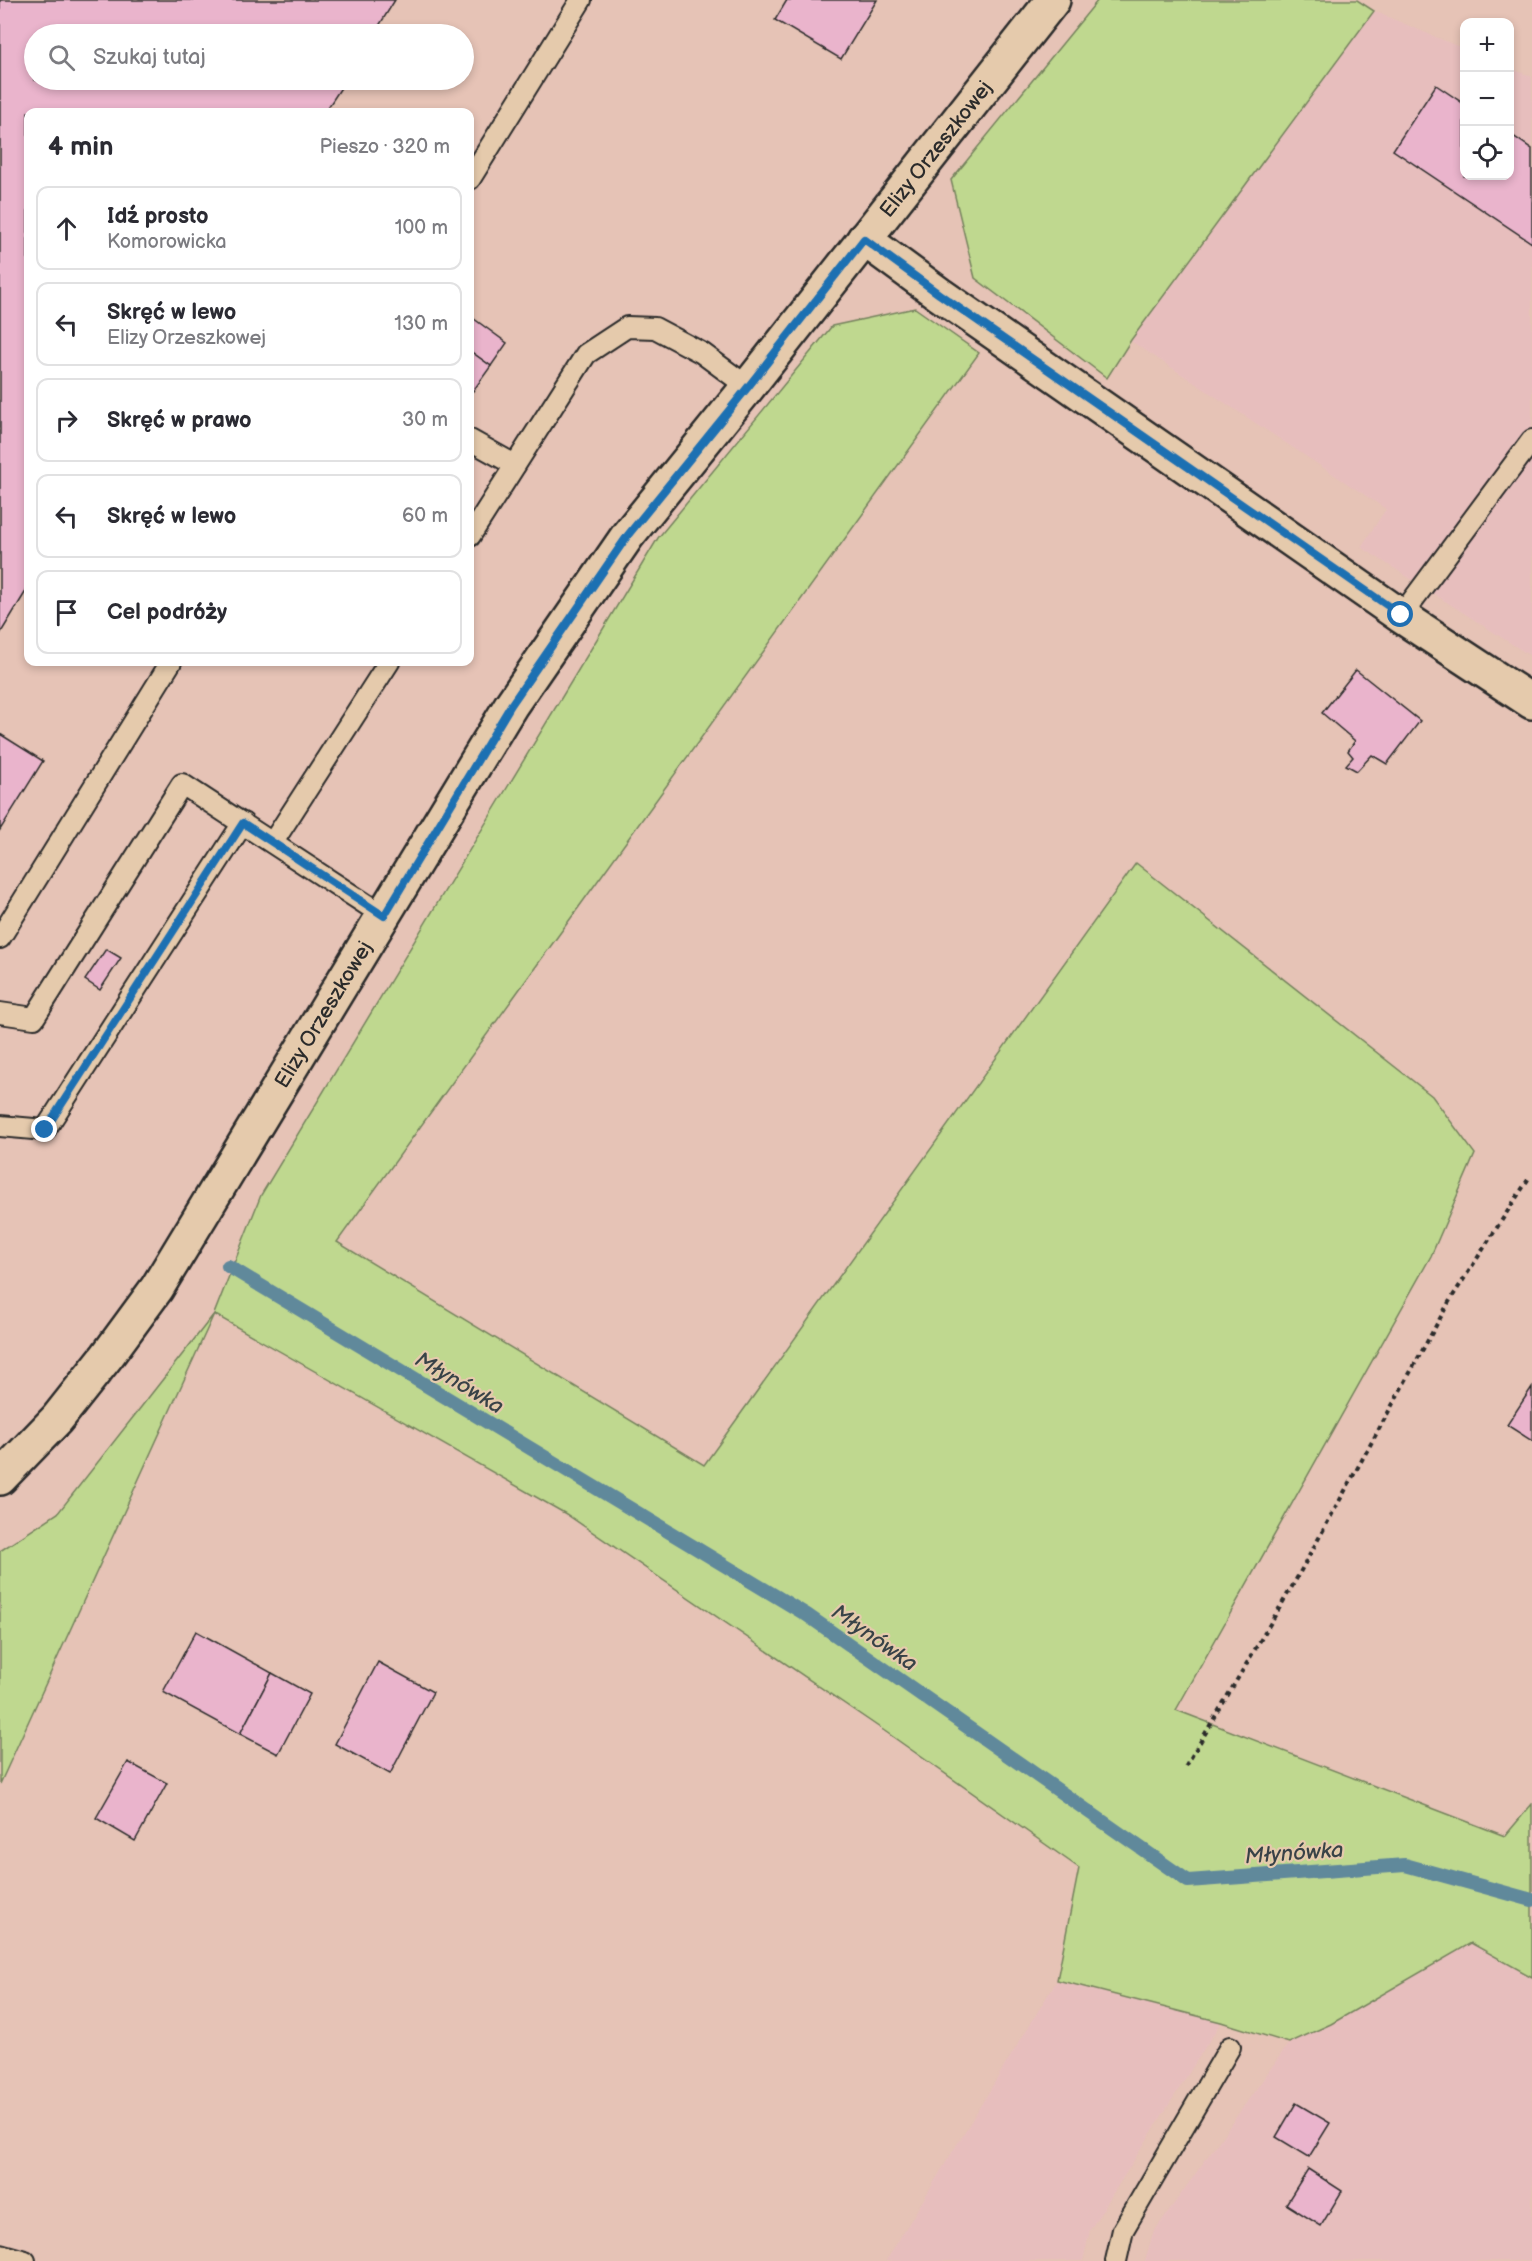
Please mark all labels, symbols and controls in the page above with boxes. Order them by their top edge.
map controls [1460,18,1514,180]
button: + [1460,18,1514,72]
search box [24,24,474,90]
icon: search [45,41,78,74]
text: Szukaj tutaj [93,44,206,71]
button: − [1460,72,1514,126]
street label: Elizy Orzeszkowej [875,76,998,223]
button: locate [1460,126,1514,180]
text: 4 min [48,132,113,163]
text: Pieszo · 320 m [319,135,450,159]
text: Idź prosto [107,203,209,230]
icon: ahead [50,212,83,245]
text: 100 m [395,216,448,240]
text: Komorowicka [107,230,227,254]
text: Skręć w lewo [107,299,236,326]
icon: left [50,308,83,341]
text: 130 m [394,312,448,336]
text: Elizy Orzeszkowej [107,326,266,350]
icon: right [50,404,83,437]
text: Skręć w prawo [107,407,252,434]
text: 30 m [402,408,448,432]
icon: left [50,500,83,533]
text: Skręć w lewo [107,503,236,530]
text: 60 m [402,504,448,528]
icon: arrive [50,596,83,629]
text: Cel podróży [107,599,227,626]
route start [1387,601,1413,627]
street label: Elizy Orzeszkowej [270,937,378,1093]
route end [31,1116,57,1142]
water label: Młynówka [410,1346,509,1420]
water label: Młynówka [826,1599,922,1678]
water label: Młynówka [1244,1837,1344,1870]

